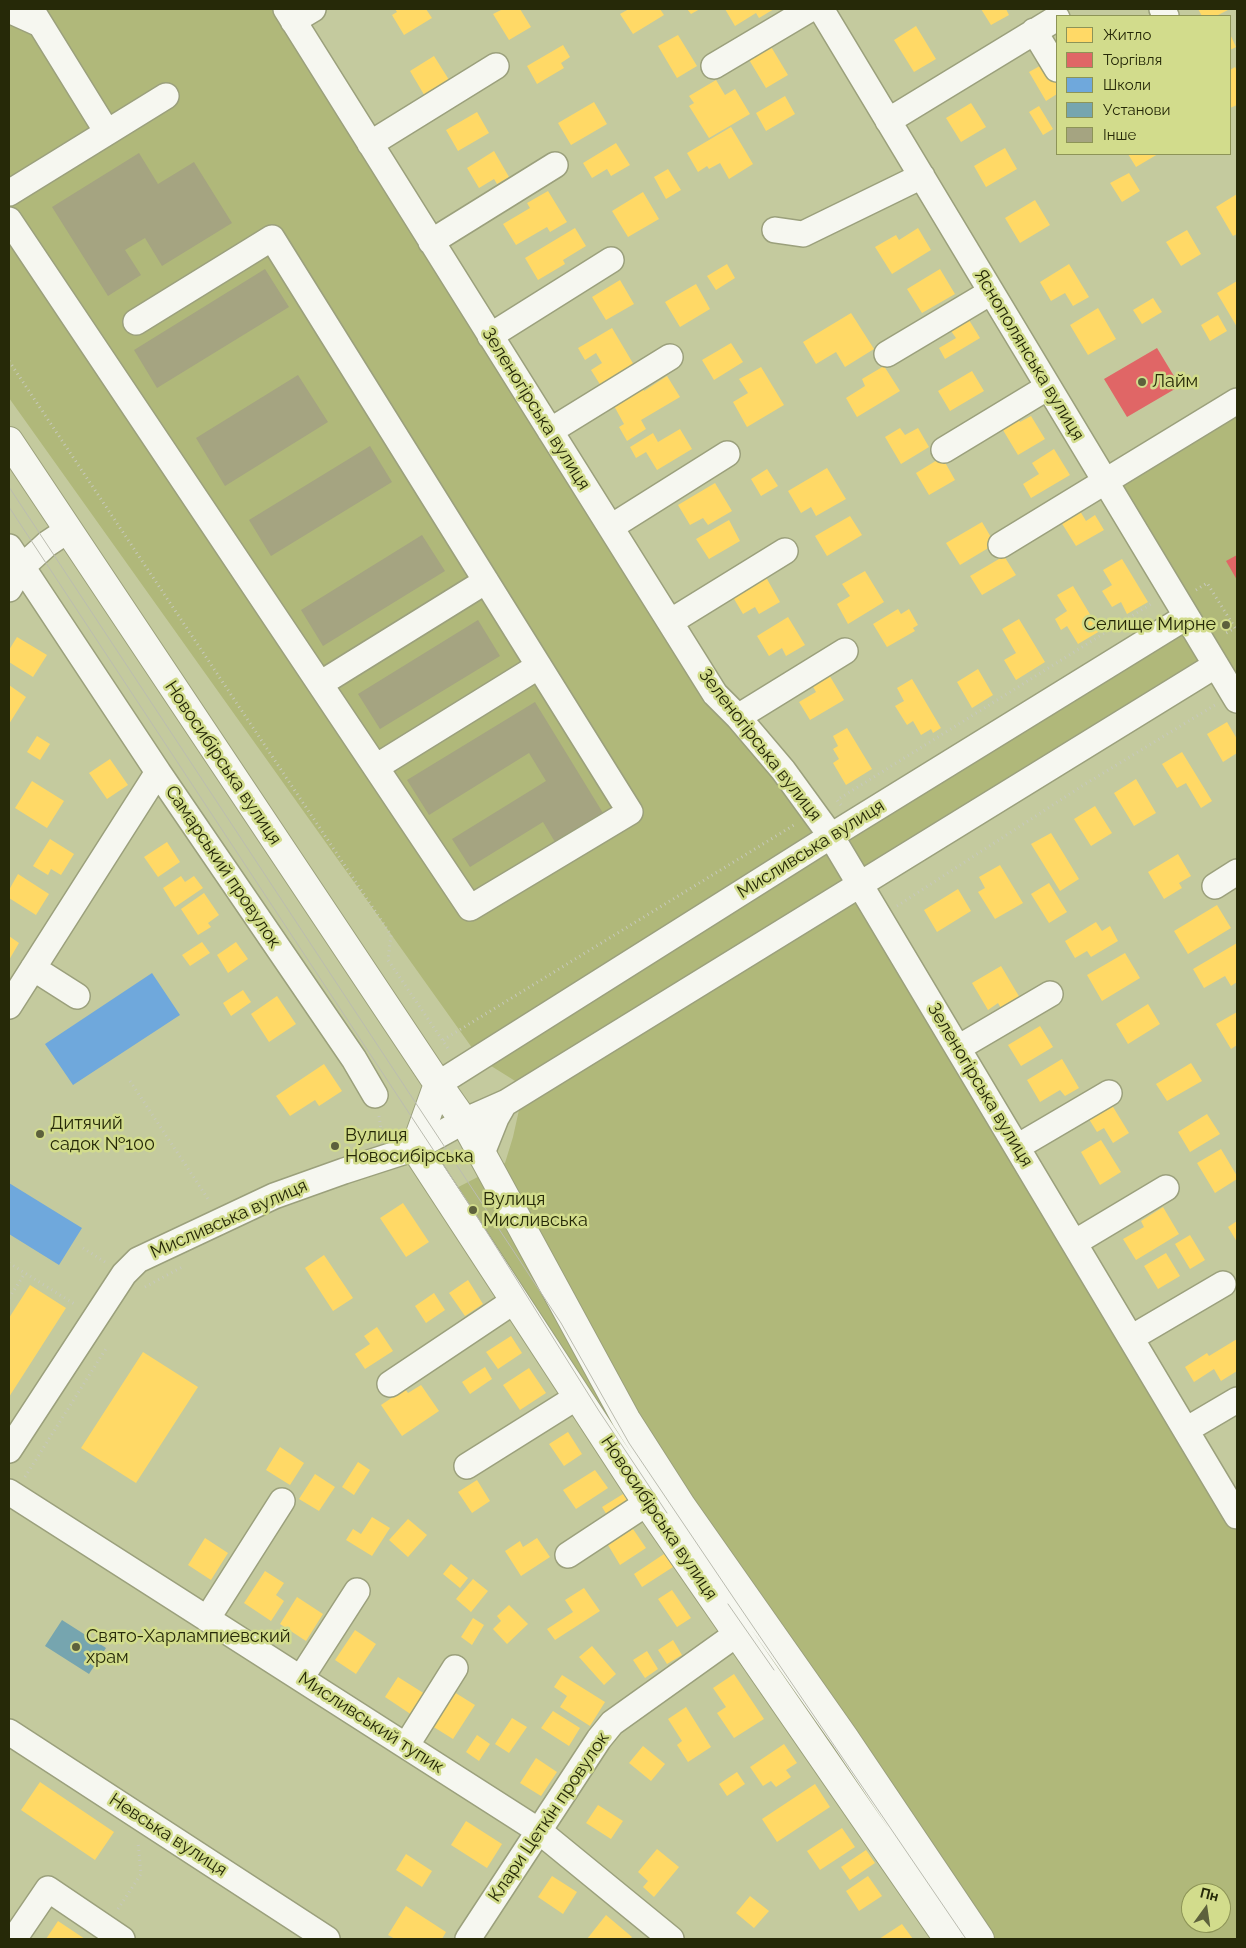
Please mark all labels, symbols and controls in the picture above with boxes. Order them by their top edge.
legend [1056,15,1231,155]
text: Житло [1103,26,1151,44]
text: Торгівля [1103,51,1162,69]
text: Школи [1103,76,1151,94]
text: Установи [1103,101,1170,119]
text: Інше [1103,126,1136,144]
street label: Яснополянська вулиця [969,265,1089,445]
street label: Зеленогірська вулиця [477,324,595,494]
place label: Лайм [1152,371,1198,393]
marker: Лайм [1136,376,1148,388]
place label: Селище Мирне [1084,614,1216,636]
marker: Селище Мирне [1220,619,1232,631]
street label: Зеленогірська вулиця [694,665,826,825]
street label: Новосибірська вулиця [160,677,286,849]
street label: Самарський провулок [161,782,285,952]
street label: Мисливська вулиця [733,795,889,903]
street label: Зеленогірська вулиця [923,999,1037,1171]
place label: Дитячий садок №100 [50,1113,155,1156]
place label: Вулиця Новосибірська [345,1125,474,1168]
marker: Дитячий садок №100 [34,1128,46,1140]
marker: Вулиця Новосибірська [329,1140,341,1152]
street label: Мисливська вулиця [147,1175,311,1263]
place label: Вулиця Мисливська [483,1189,588,1232]
marker: Вулиця Мисливська [467,1204,479,1216]
street label: Новосибірська вулиця [596,1432,722,1604]
place label: Свято-Харлампиевский храм [86,1626,290,1668]
marker: Свято-Харлампиевский храм [70,1641,82,1653]
street label: Мисливський тупик [294,1668,448,1778]
street label: Клари Цеткін провулок [484,1728,614,1906]
street label: Невська вулиця [105,1789,231,1881]
north arrow [1181,1883,1231,1933]
text: Пн [1198,1884,1220,1904]

